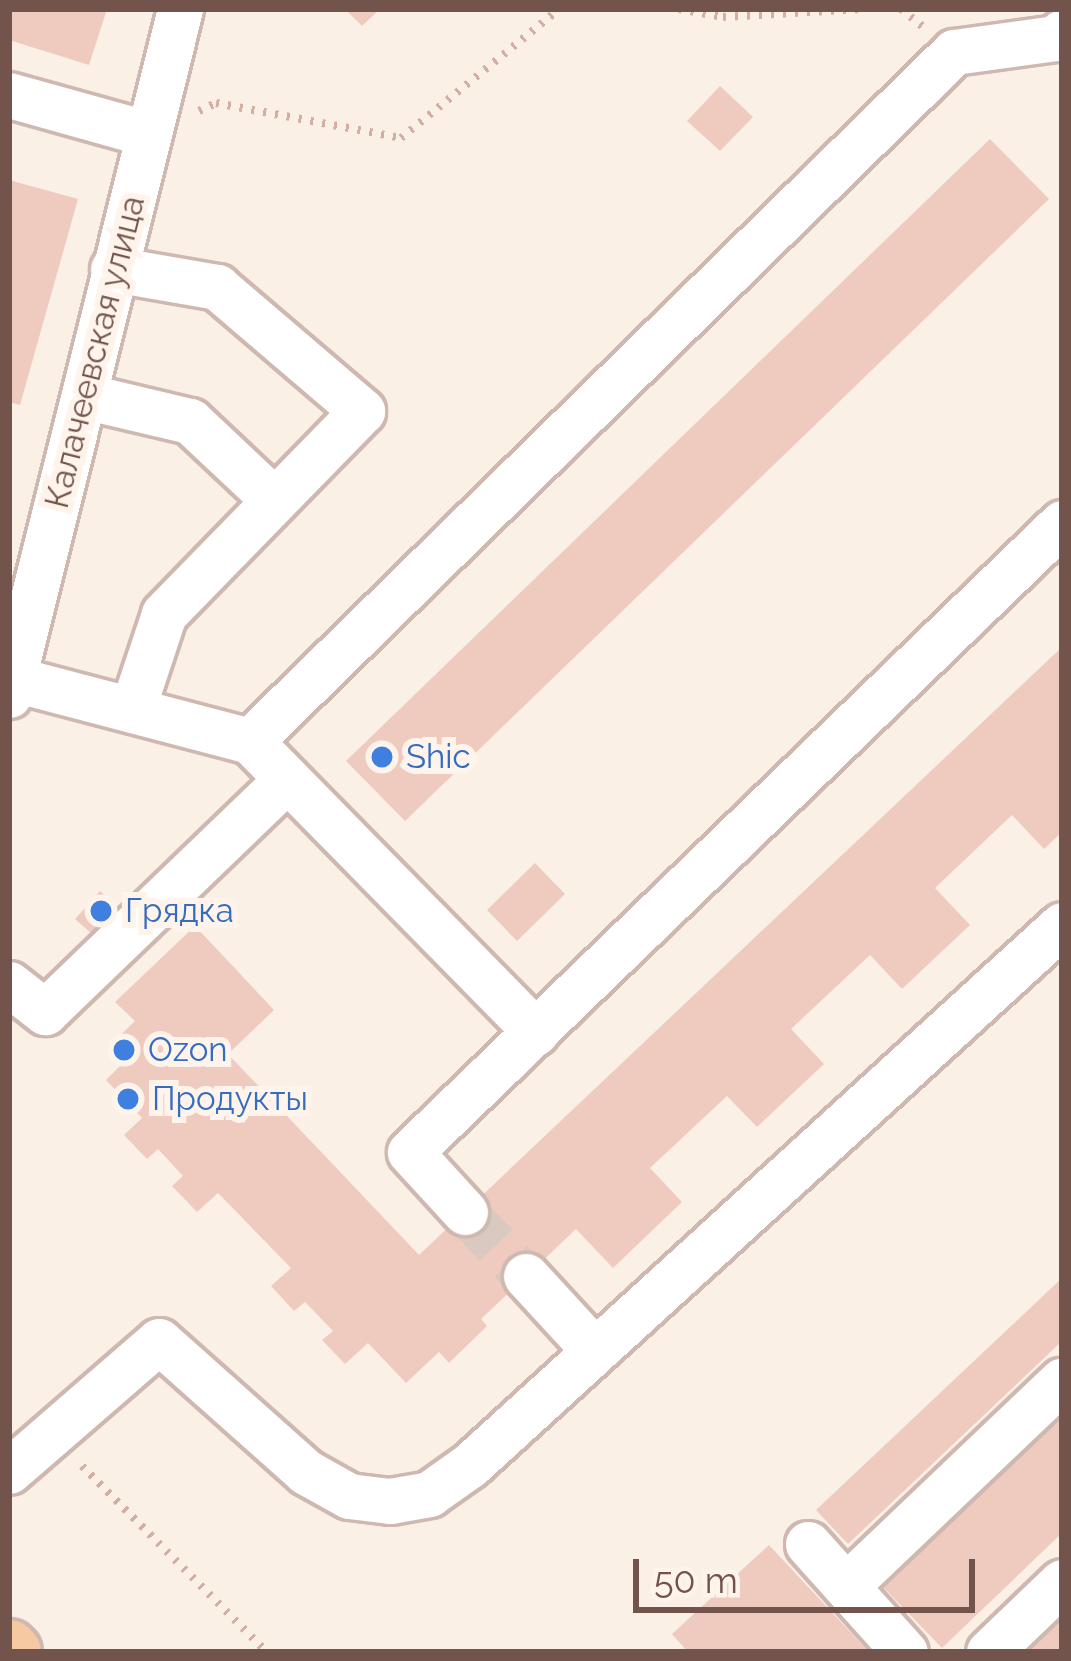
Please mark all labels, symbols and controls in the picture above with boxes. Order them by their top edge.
street label: Калачеевская улица [37,191,153,513]
place label: Shic [406,737,471,777]
marker: Shic [369,744,395,770]
place label: Грядка [125,891,234,931]
marker: Грядка [88,898,114,924]
place label: Ozon [148,1030,228,1070]
marker: Ozon [111,1037,137,1063]
place label: Продукты [152,1079,308,1119]
marker: Продукты [115,1086,141,1112]
scale bar [639,1535,981,1609]
text: 50 m [654,1559,738,1601]

